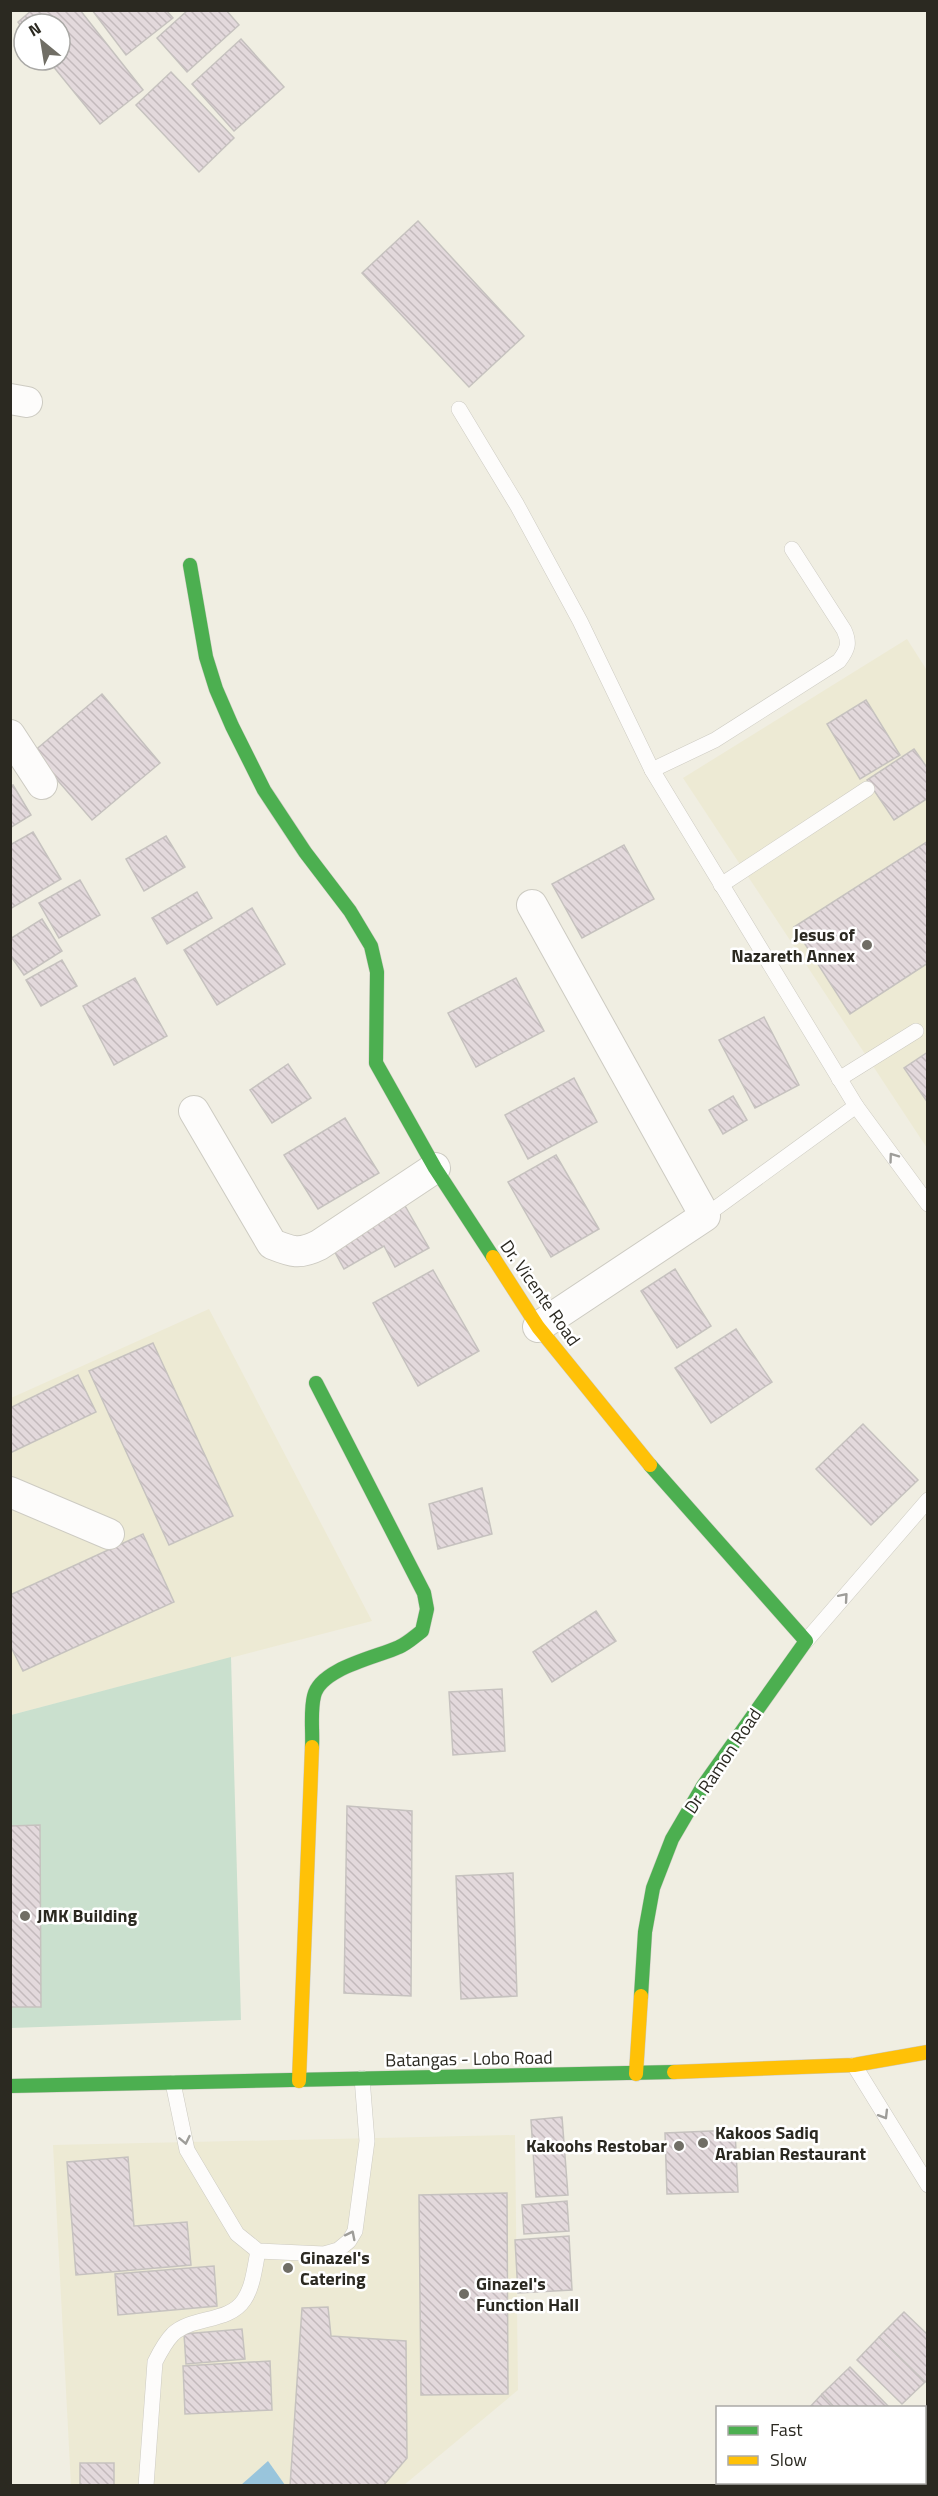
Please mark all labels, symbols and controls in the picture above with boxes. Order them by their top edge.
north arrow [12,12,72,72]
text: N [24,16,45,42]
place label: Jesus of Nazareth Annex [731,921,856,969]
marker: Jesus of Nazareth Annex [860,938,874,952]
one-way arrow [889,1153,900,1164]
street label: Dr. Vicente Road [494,1234,587,1351]
one-way arrow [837,1593,848,1604]
street label: Dr. Ramon Road [677,1703,768,1819]
place label: JMK Building [37,1902,137,1929]
marker: JMK Building [18,1909,32,1923]
street label: Batangas - Lobo Road [385,2044,553,2073]
one-way arrow [877,2109,889,2119]
place label: Kakoos Sadiq Arabian Restaurant [715,2119,867,2167]
place label: Kakoohs Restobar [526,2132,667,2159]
one-way arrow [178,2135,191,2145]
marker: Kakoos Sadiq Arabian Restaurant [696,2136,710,2150]
marker: Kakoohs Restobar [672,2139,686,2153]
one-way arrow [343,2230,355,2241]
place label: Ginazel's Catering [300,2244,370,2292]
marker: Ginazel's Catering [281,2261,295,2275]
place label: Ginazel's Function Hall [476,2270,579,2318]
marker: Ginazel's Function Hall [457,2287,471,2301]
legend [716,2406,926,2484]
text: Fast [770,2416,803,2443]
text: Slow [770,2446,807,2473]

